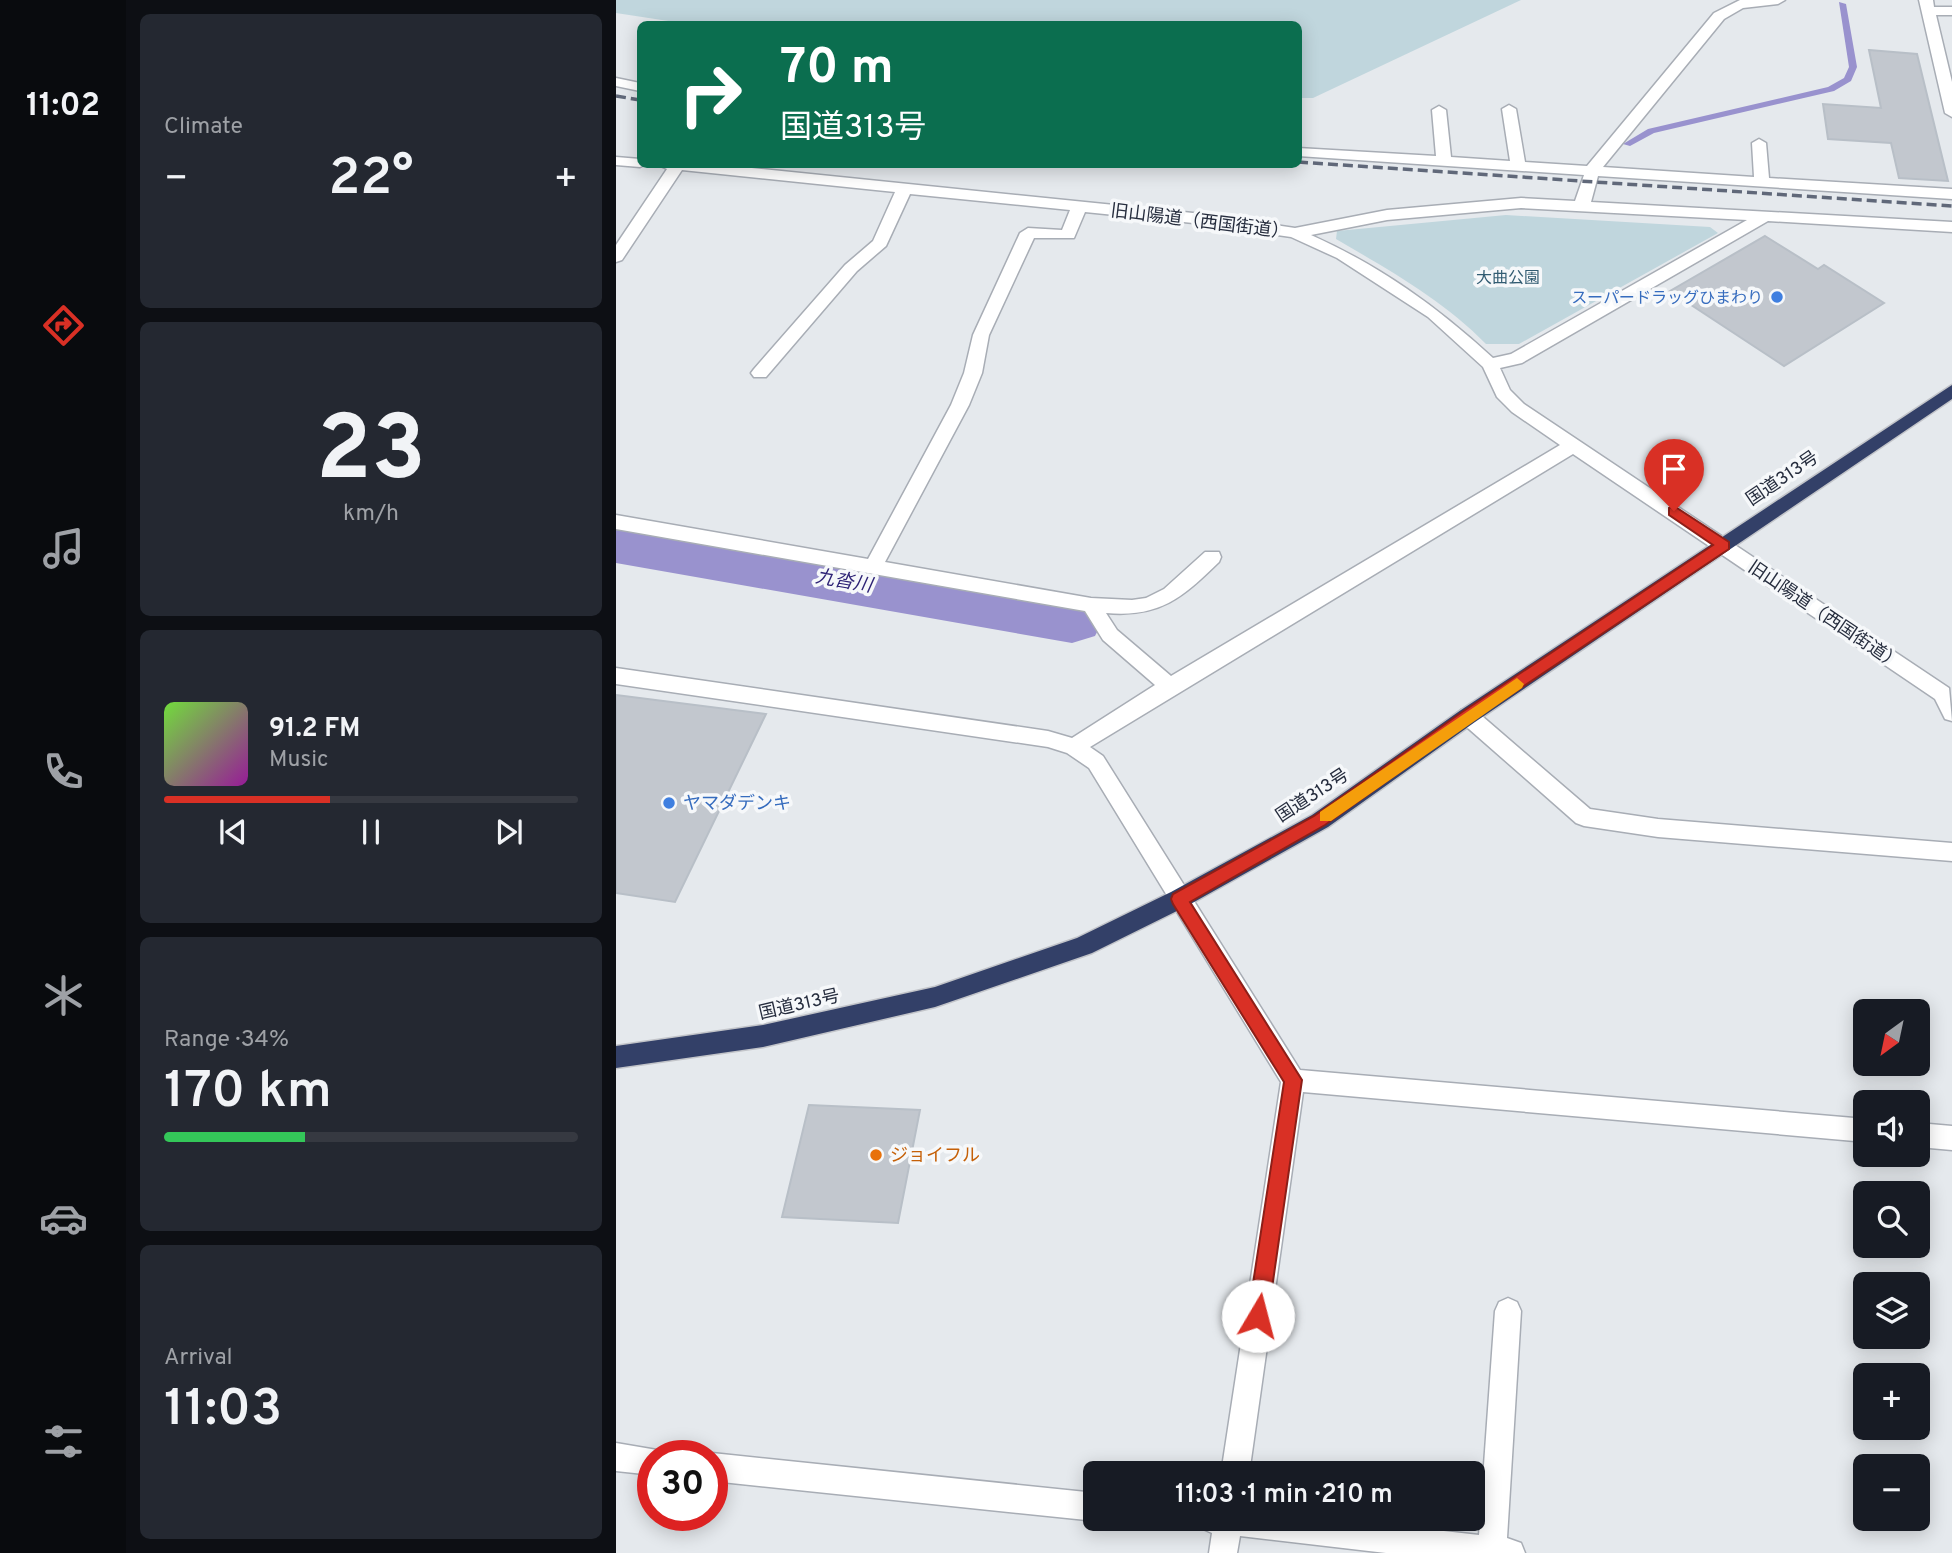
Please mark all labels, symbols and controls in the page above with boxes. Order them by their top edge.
text: 70 m [780,39,894,101]
icon: right [665,49,756,140]
text: 11:02 [26,87,100,127]
text: 国道313号 [780,109,926,149]
text: Climate [164,113,243,142]
text: 22° [328,147,414,213]
text: − [164,156,189,205]
text: + [553,156,578,205]
street label: 旧山陽道（西国街道） [1109,200,1291,245]
park label: 大曲公園 [1476,269,1540,289]
place label: スーパードラッグひまわり [1571,289,1763,309]
marker: スーパードラッグひまわり [1769,289,1785,305]
icon: directions [39,301,88,350]
text: 23 [316,397,426,512]
pin [1644,439,1704,511]
street label: 国道313号 [1742,447,1823,512]
icon: arrive [1655,450,1693,488]
text: km/h [343,500,399,529]
icon: music [39,524,88,573]
street label: 旧山陽道（西国街道） [1743,556,1905,676]
water label: 九沓川 [813,565,876,599]
text: 91.2 FM [269,713,360,746]
text: Music [269,746,329,775]
icon: phone [39,747,88,796]
street label: 国道313号 [1272,764,1354,828]
place label: ヤマダデンキ [683,793,791,816]
marker: ヤマダデンキ [661,795,677,811]
icon: previous [214,813,252,851]
icon: pause [352,813,390,851]
icon: next [490,813,528,851]
icon: climate [39,971,88,1020]
street label: 国道313号 [757,985,842,1026]
north arrow [1853,999,1930,1076]
map controls [1853,999,1930,1531]
text: Range · 34% [164,1026,289,1055]
text: 170 km [164,1060,332,1126]
button: sound [1853,1090,1930,1167]
place label: ジョイフル [890,1145,980,1168]
marker: ジョイフル [868,1147,884,1163]
button: search [1853,1181,1930,1258]
icon: car [39,1194,88,1243]
button: layers [1853,1272,1930,1349]
position arrow [1221,1279,1295,1353]
text: Arrival [164,1344,233,1373]
button: + [1853,1363,1930,1440]
text: 11:03 [164,1378,282,1444]
icon: filters [39,1417,88,1466]
speed limit sign: 30 [637,1440,728,1531]
button: − [1853,1454,1930,1531]
text: 11:03 · 1 min · 210 m [1175,1479,1393,1512]

